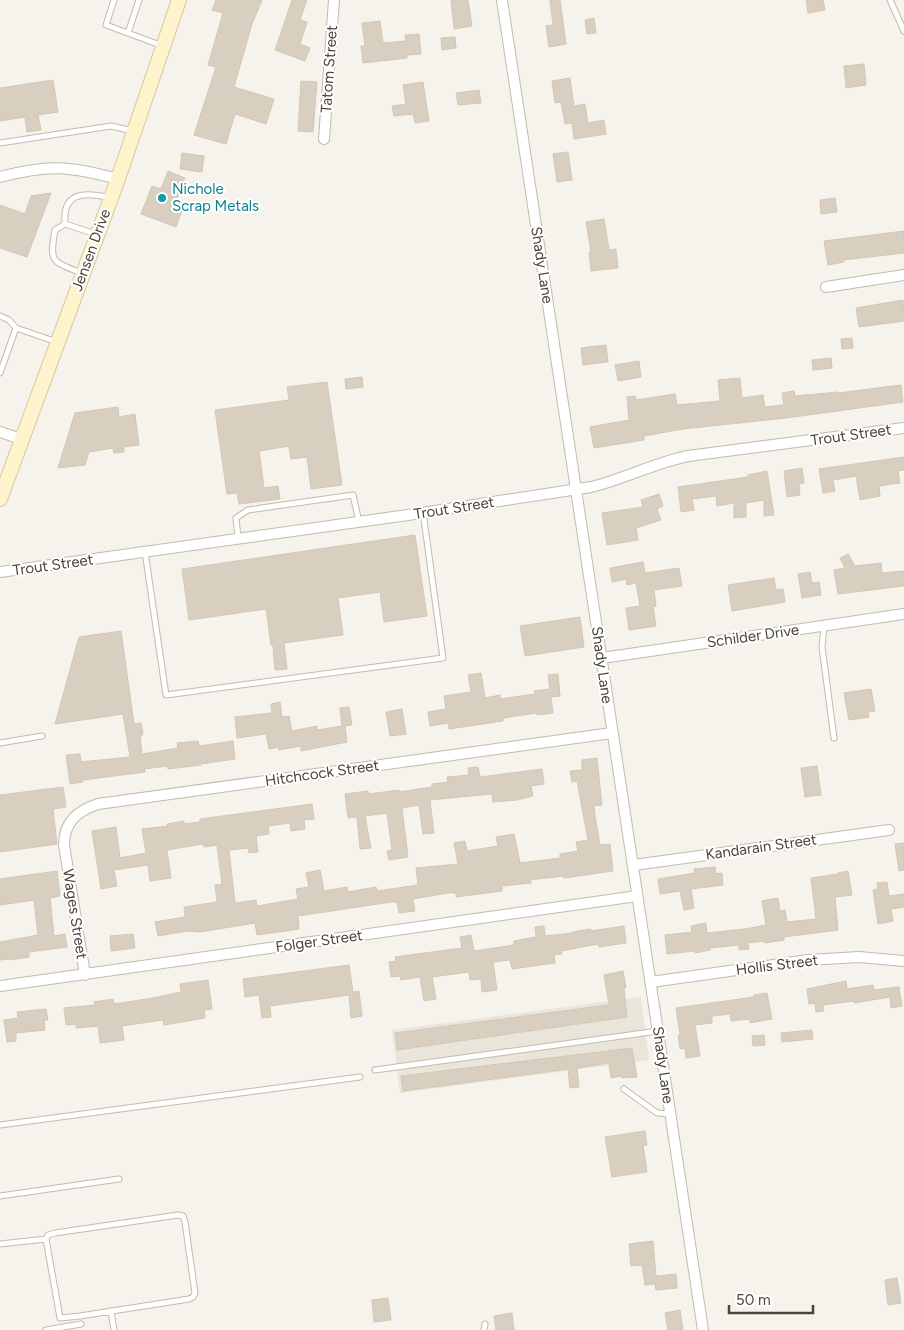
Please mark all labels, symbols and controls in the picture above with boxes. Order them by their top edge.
street label: Tatom Street [317,24,341,113]
place label: Nichole Scrap Metals [172,180,259,215]
marker: Nichole Scrap Metals [156,192,168,204]
street label: Jensen Drive [68,206,114,294]
street label: Shady Lane [527,225,557,305]
street label: Trout Street [810,420,893,450]
street label: Trout Street [413,493,496,523]
street label: Trout Street [12,550,95,580]
street label: Schilder Drive [706,621,800,651]
street label: Shady Lane [588,625,616,705]
street label: Hitchcock Street [264,756,380,790]
street label: Kandarain Street [704,830,818,864]
street label: Wages Street [59,868,91,961]
street label: Folger Street [274,926,364,956]
street label: Hollis Street [735,951,819,979]
street label: Shady Lane [649,1025,677,1105]
scale bar [729,1282,813,1314]
text: 50 m [736,1291,771,1309]

